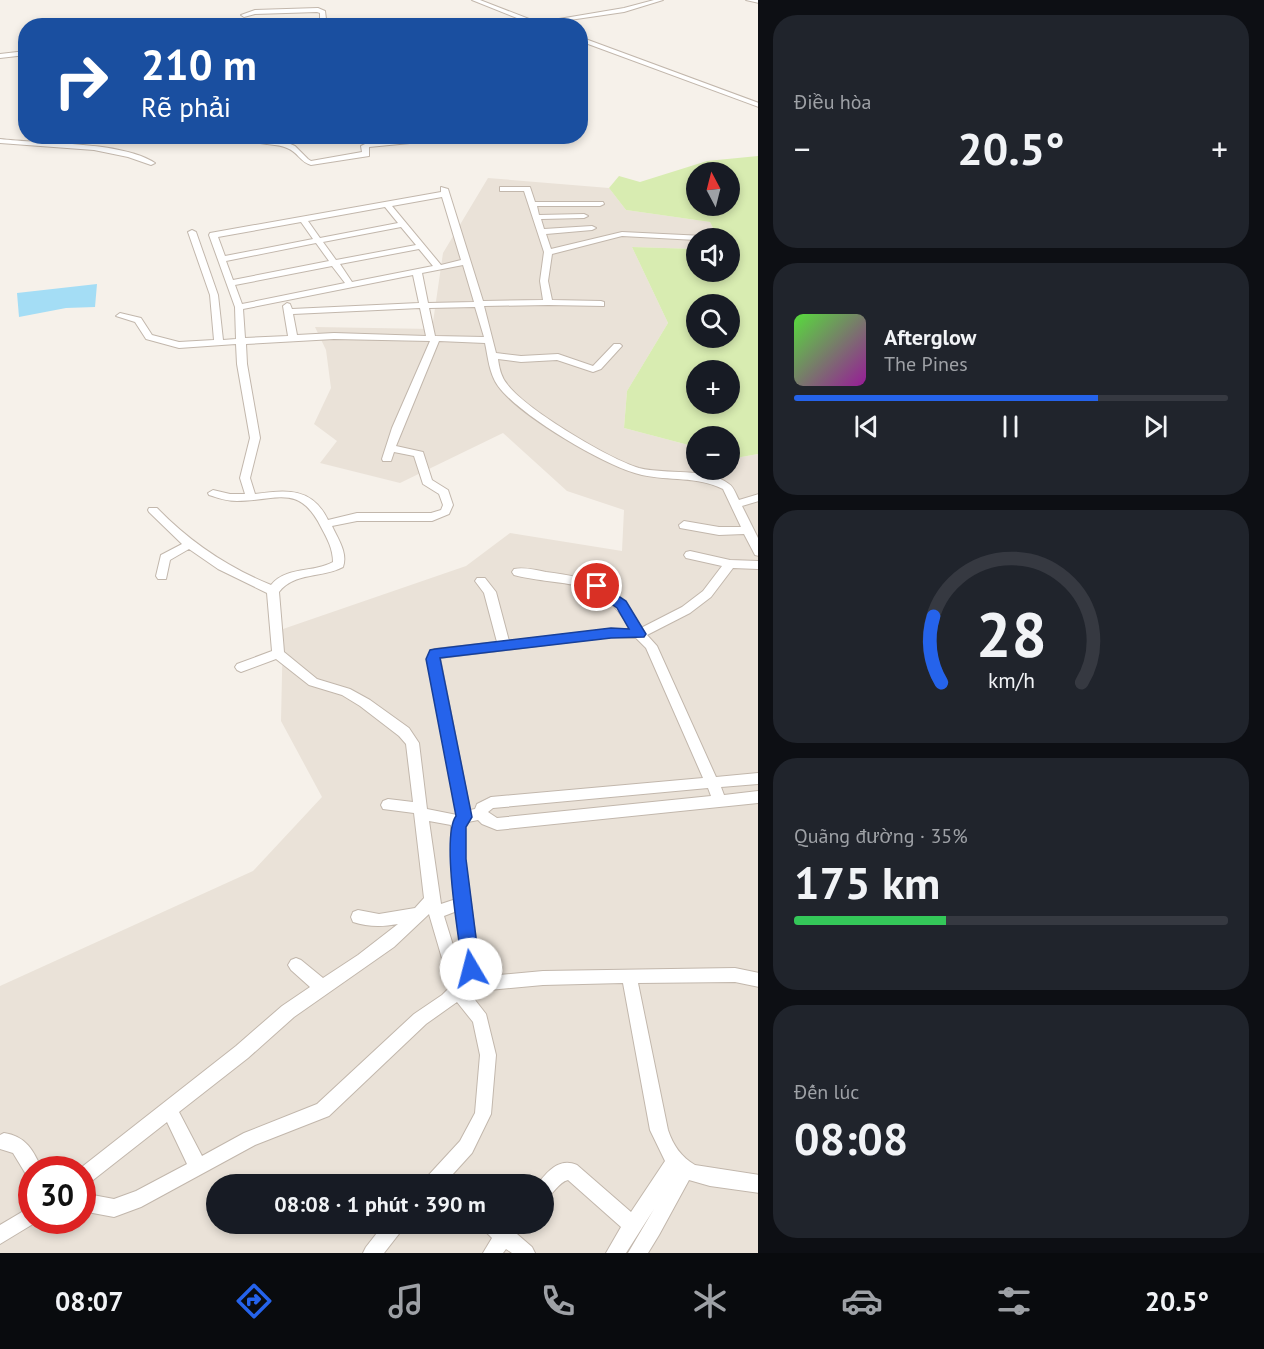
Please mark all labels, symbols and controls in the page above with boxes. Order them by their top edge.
text: 210 m [141,37,257,92]
icon: right [42,42,120,120]
text: Điều hòa [794,89,871,115]
text: Rẽ phải [141,90,231,124]
text: 20.5° [957,119,1065,177]
text: − [794,127,811,170]
text: + [1211,127,1228,170]
north arrow [686,162,740,216]
map controls [686,162,740,480]
button: sound [686,228,740,282]
button: search [686,294,740,348]
text: Afterglow [884,323,976,351]
text: The Pines [884,351,968,377]
button: + [686,360,740,414]
icon: previous [850,410,883,443]
icon: pause [994,410,1027,443]
icon: next [1139,410,1172,443]
button: − [686,426,740,480]
pin [571,560,622,611]
icon: arrive [580,569,613,602]
text: 28 [976,594,1046,675]
text: km/h [987,667,1034,695]
text: Quãng đường · 35% [794,823,968,849]
text: 175 km [794,853,940,911]
position arrow [439,937,503,1001]
text: Đến lúc [794,1079,859,1105]
text: 08:08 [794,1109,908,1167]
speed limit sign: 30 [18,1156,96,1234]
text: 08:08 · 1 phút · 390 m [274,1190,486,1218]
icon: directions [233,1280,275,1322]
icon: music [385,1280,427,1322]
icon: phone [537,1280,579,1322]
icon: climate [689,1280,731,1322]
icon: car [841,1280,883,1322]
icon: filters [993,1280,1035,1322]
text: 08:07 [55,1284,123,1318]
text: 20.5° [1145,1284,1209,1318]

